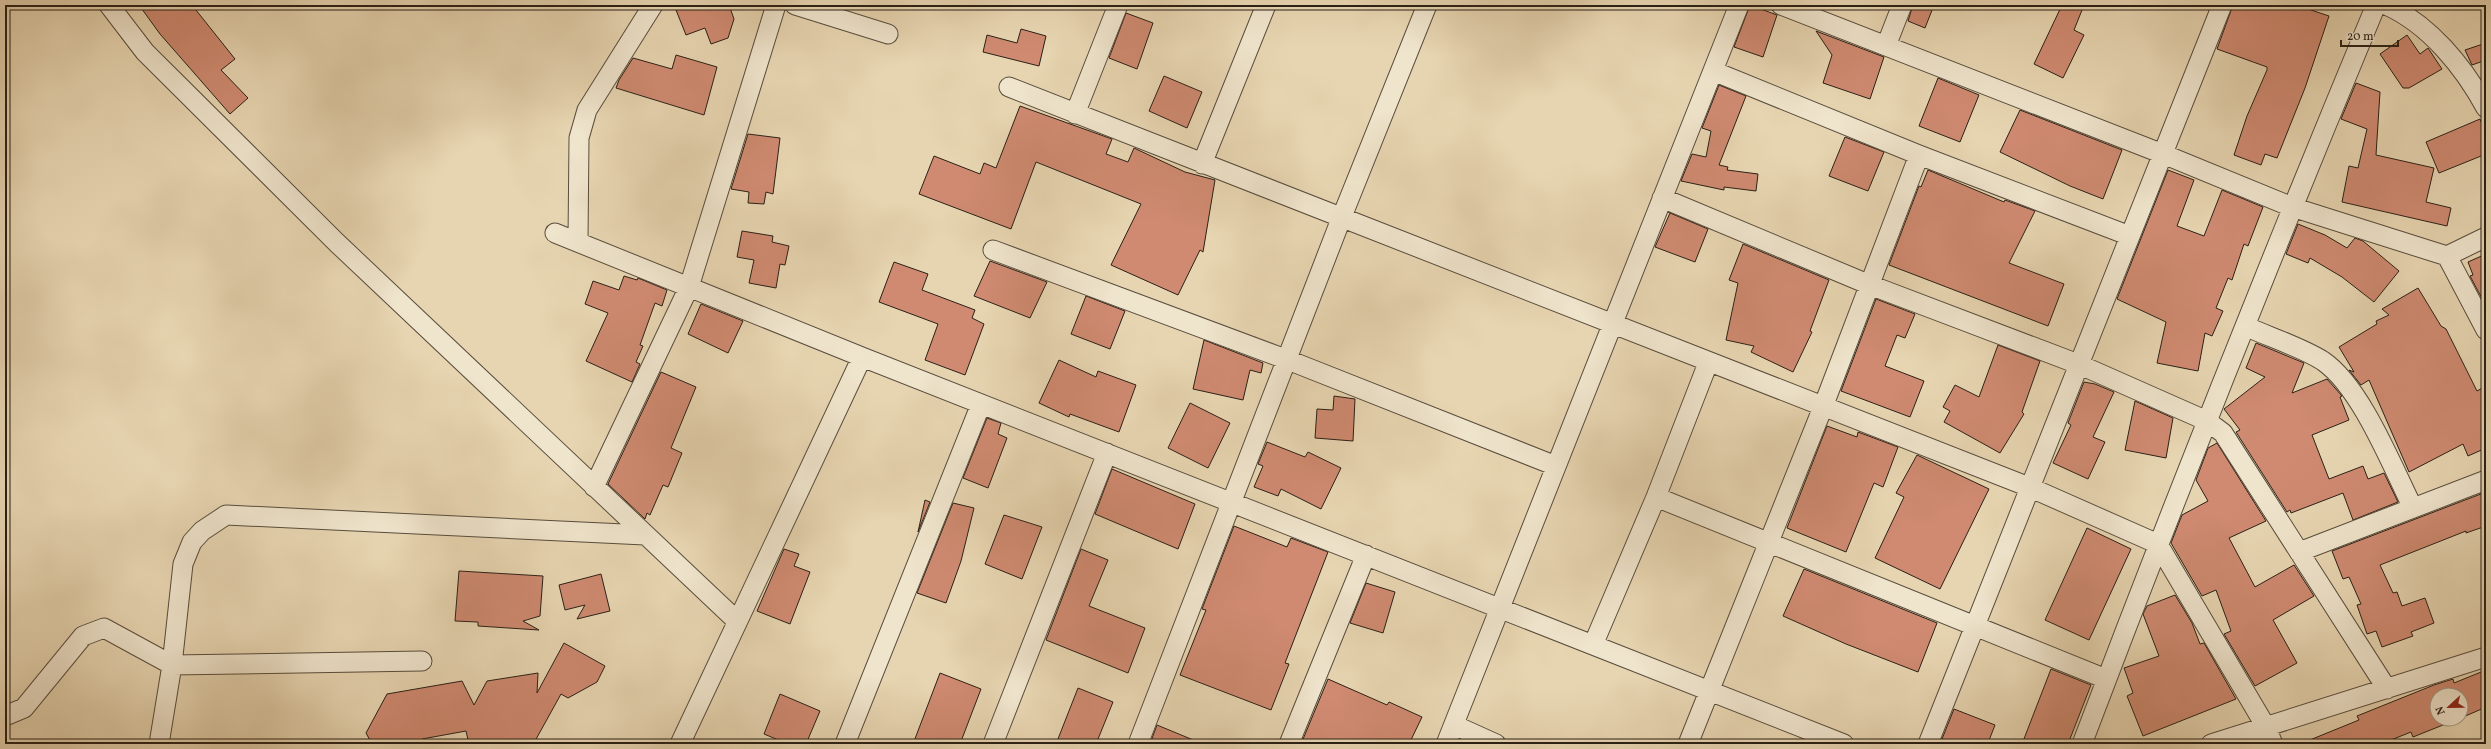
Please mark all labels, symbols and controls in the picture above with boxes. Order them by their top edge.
scale bar [2341,22,2398,48]
text: 20 m [2347,29,2374,45]
north arrow [2429,687,2469,727]
text: N [2433,704,2450,717]

